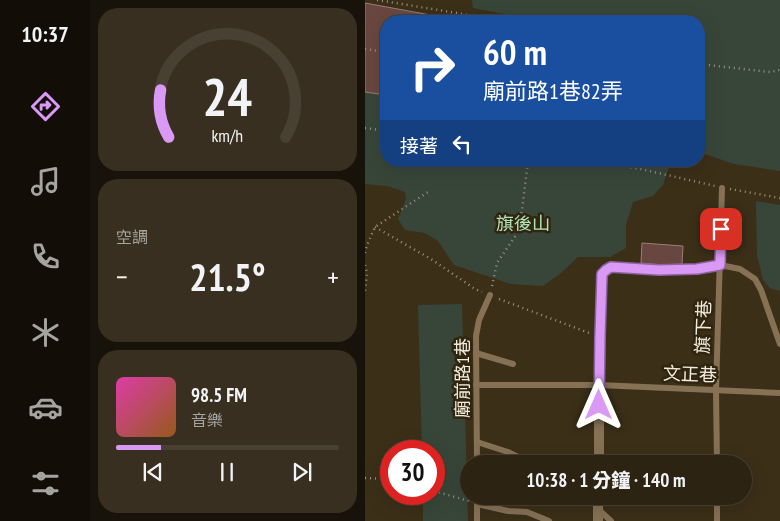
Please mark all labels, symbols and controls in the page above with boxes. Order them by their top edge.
text: 10:37 [21,20,69,48]
text: 60 m [483,29,547,75]
icon: right [400,35,465,100]
text: 24 [203,63,252,130]
text: 廟前路1巷82弄 [483,77,623,105]
icon: directions [28,89,63,124]
text: km/h [212,124,243,147]
icon: left [448,130,476,158]
text: 接著 [400,134,438,158]
icon: music [28,164,63,199]
pin [700,208,742,250]
park label: 旗後山 [496,212,550,235]
icon: arrive [707,215,735,243]
text: 空調 [116,227,148,247]
icon: phone [28,239,63,274]
text: 21.5° [189,252,266,301]
text: − [116,258,128,295]
text: + [327,258,339,295]
street label: 旗下巷 [691,300,715,354]
icon: climate [28,315,63,350]
street label: 廟前路1巷 [451,338,474,418]
street label: 文正巷 [663,362,717,386]
position arrow [572,378,624,430]
text: 98.5 FM [191,383,247,407]
icon: car [28,390,63,425]
text: 音樂 [191,410,223,430]
speed limit sign: 30 [380,440,445,505]
icon: previous [139,458,167,486]
icon: pause [213,458,241,486]
icon: next [288,458,316,486]
icon: filters [28,466,63,501]
text: 10:38 · 1 分鐘 · 140 m [526,468,686,492]

